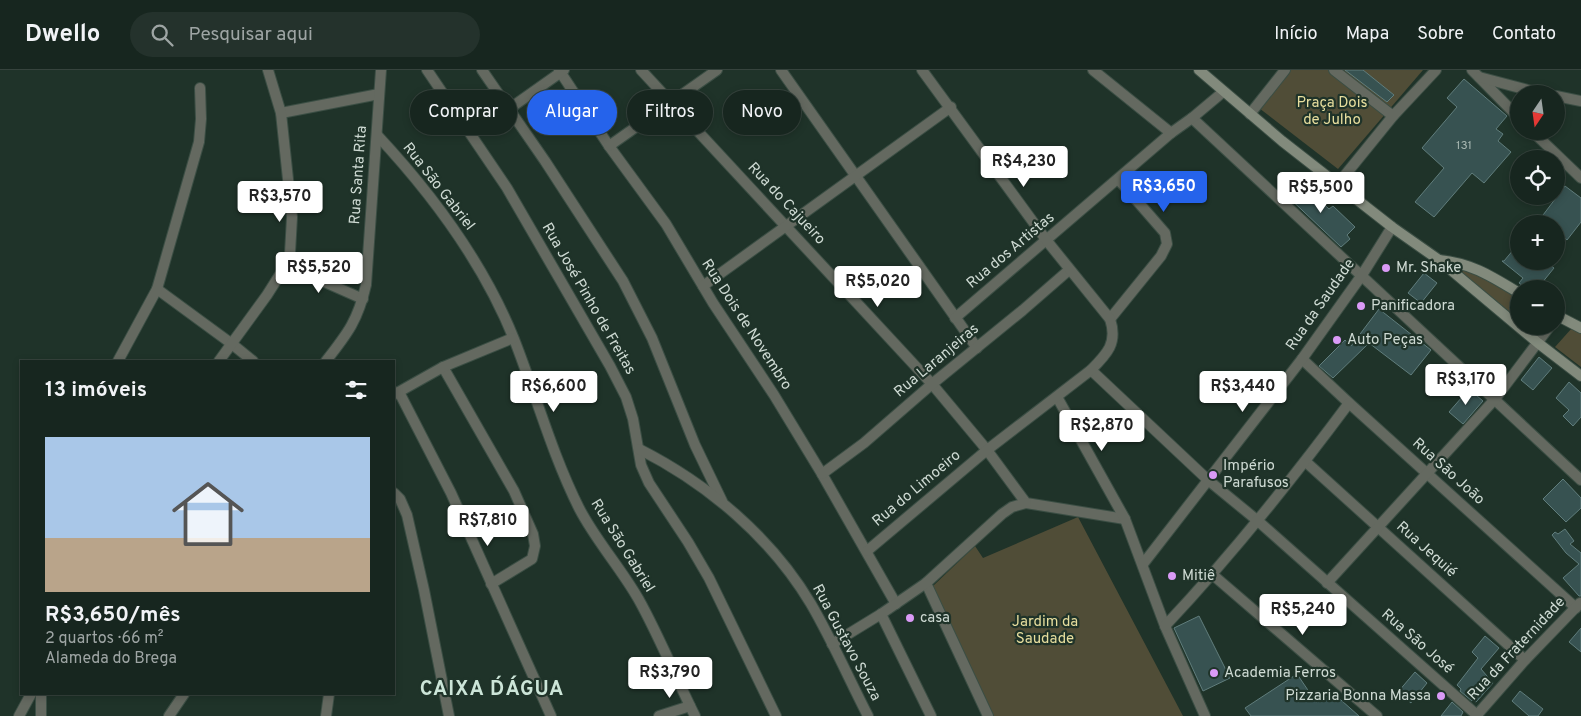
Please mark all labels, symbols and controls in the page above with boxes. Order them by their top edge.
search box [130,12,480,57]
text: Dwello [25,20,100,50]
icon: search [148,21,176,49]
text: Pesquisar aqui [188,23,313,47]
text: Início [1274,23,1318,46]
text: Mapa [1346,23,1389,46]
text: Sobre [1417,23,1464,46]
text: Contato [1492,23,1556,46]
north arrow [1510,85,1565,140]
map controls [1510,85,1565,335]
chip: Comprar [410,90,517,135]
chip: Alugar [527,90,617,135]
chip: Filtros [627,90,713,135]
chip: Novo [723,90,801,135]
park label: Praça Dois de Julho [1296,94,1368,130]
street label: Rua Santa Rita [346,125,372,225]
house number: 131 [1456,138,1472,154]
street label: Rua São Gabriel [398,139,478,235]
pin: R$4,230 [978,146,1070,188]
button: locate [1510,150,1565,205]
text: R$4,230 [992,152,1056,172]
street label: Rua do Cajueiro [743,159,829,249]
pin: R$3,650 [1118,170,1210,213]
pin: R$5,500 [1275,172,1367,214]
text: R$3,650 [1132,177,1196,197]
text: R$5,500 [1288,178,1354,198]
pin: R$3,570 [234,180,326,223]
text: R$3,570 [249,187,311,207]
street label: Rua dos Artistas [963,209,1059,293]
button: + [1510,215,1565,270]
street label: Rua José Pinho de Freitas [537,220,639,378]
pin: R$5,520 [273,252,365,294]
street label: Rua da Saudade [1282,255,1360,355]
street label: Rua Dois de Novembro [697,256,795,394]
text: R$5,520 [287,258,351,278]
place label: Mr. Shake [1396,259,1461,278]
marker: Mr. Shake [1380,262,1392,274]
pin: R$5,020 [832,266,924,308]
text: R$5,020 [845,272,911,292]
button: − [1510,280,1565,335]
place label: Panificadora [1371,297,1455,316]
marker: Panificadora [1355,300,1367,312]
street label: Rua Laranjeiras [891,320,983,402]
place label: Auto Peças [1347,331,1423,350]
marker: Auto Peças [1331,334,1343,346]
pin: R$3,170 [1420,364,1512,406]
pin: R$6,600 [508,370,600,413]
pin: R$3,440 [1197,370,1289,413]
text: R$3,170 [1436,370,1496,390]
icon: filters [342,376,370,404]
text: 13 imóveis [45,377,147,404]
text: R$6,600 [521,377,587,397]
text: R$3,440 [1211,377,1275,397]
pin: R$2,870 [1056,410,1148,452]
text: R$2,870 [1070,416,1134,436]
street label: Rua São João [1408,434,1488,510]
street label: Rua do Limoeiro [869,447,965,531]
place label: Império Parafusos [1223,457,1289,493]
icon: home [163,469,253,559]
marker: Império Parafusos [1207,469,1219,481]
street label: Rua São Gabriel [586,496,658,596]
pin: R$7,810 [442,504,534,547]
text: R$7,810 [459,511,517,531]
street label: Rua Jequié [1392,518,1460,582]
place label: Mitiê [1182,567,1215,586]
marker: Mitiê [1166,570,1178,582]
street label: Rua Gustavo Souza [807,581,885,705]
street label: Rua da Fraternidade [1464,593,1570,705]
pin: R$5,240 [1257,594,1349,636]
text: R$5,240 [1270,600,1336,620]
text: R$3,650/mês [45,602,181,629]
street label: Rua São José [1377,605,1457,679]
place label: casa [920,609,950,628]
marker: casa [904,612,916,624]
park label: Jardim da Saudade [1012,613,1078,649]
text: 2 quartos · 66 m² [45,629,164,649]
text: Alameda do Brega [45,649,177,669]
pin: R$3,790 [624,656,716,699]
text: R$3,790 [639,663,701,683]
place label: Academia Ferros [1224,664,1336,683]
marker: Academia Ferros [1208,667,1220,679]
district label: CAIXA D´ÁGUA [420,675,564,703]
place label: Pizzaria Bonna Massa [1285,687,1431,706]
marker: Pizzaria Bonna Massa [1435,690,1447,702]

